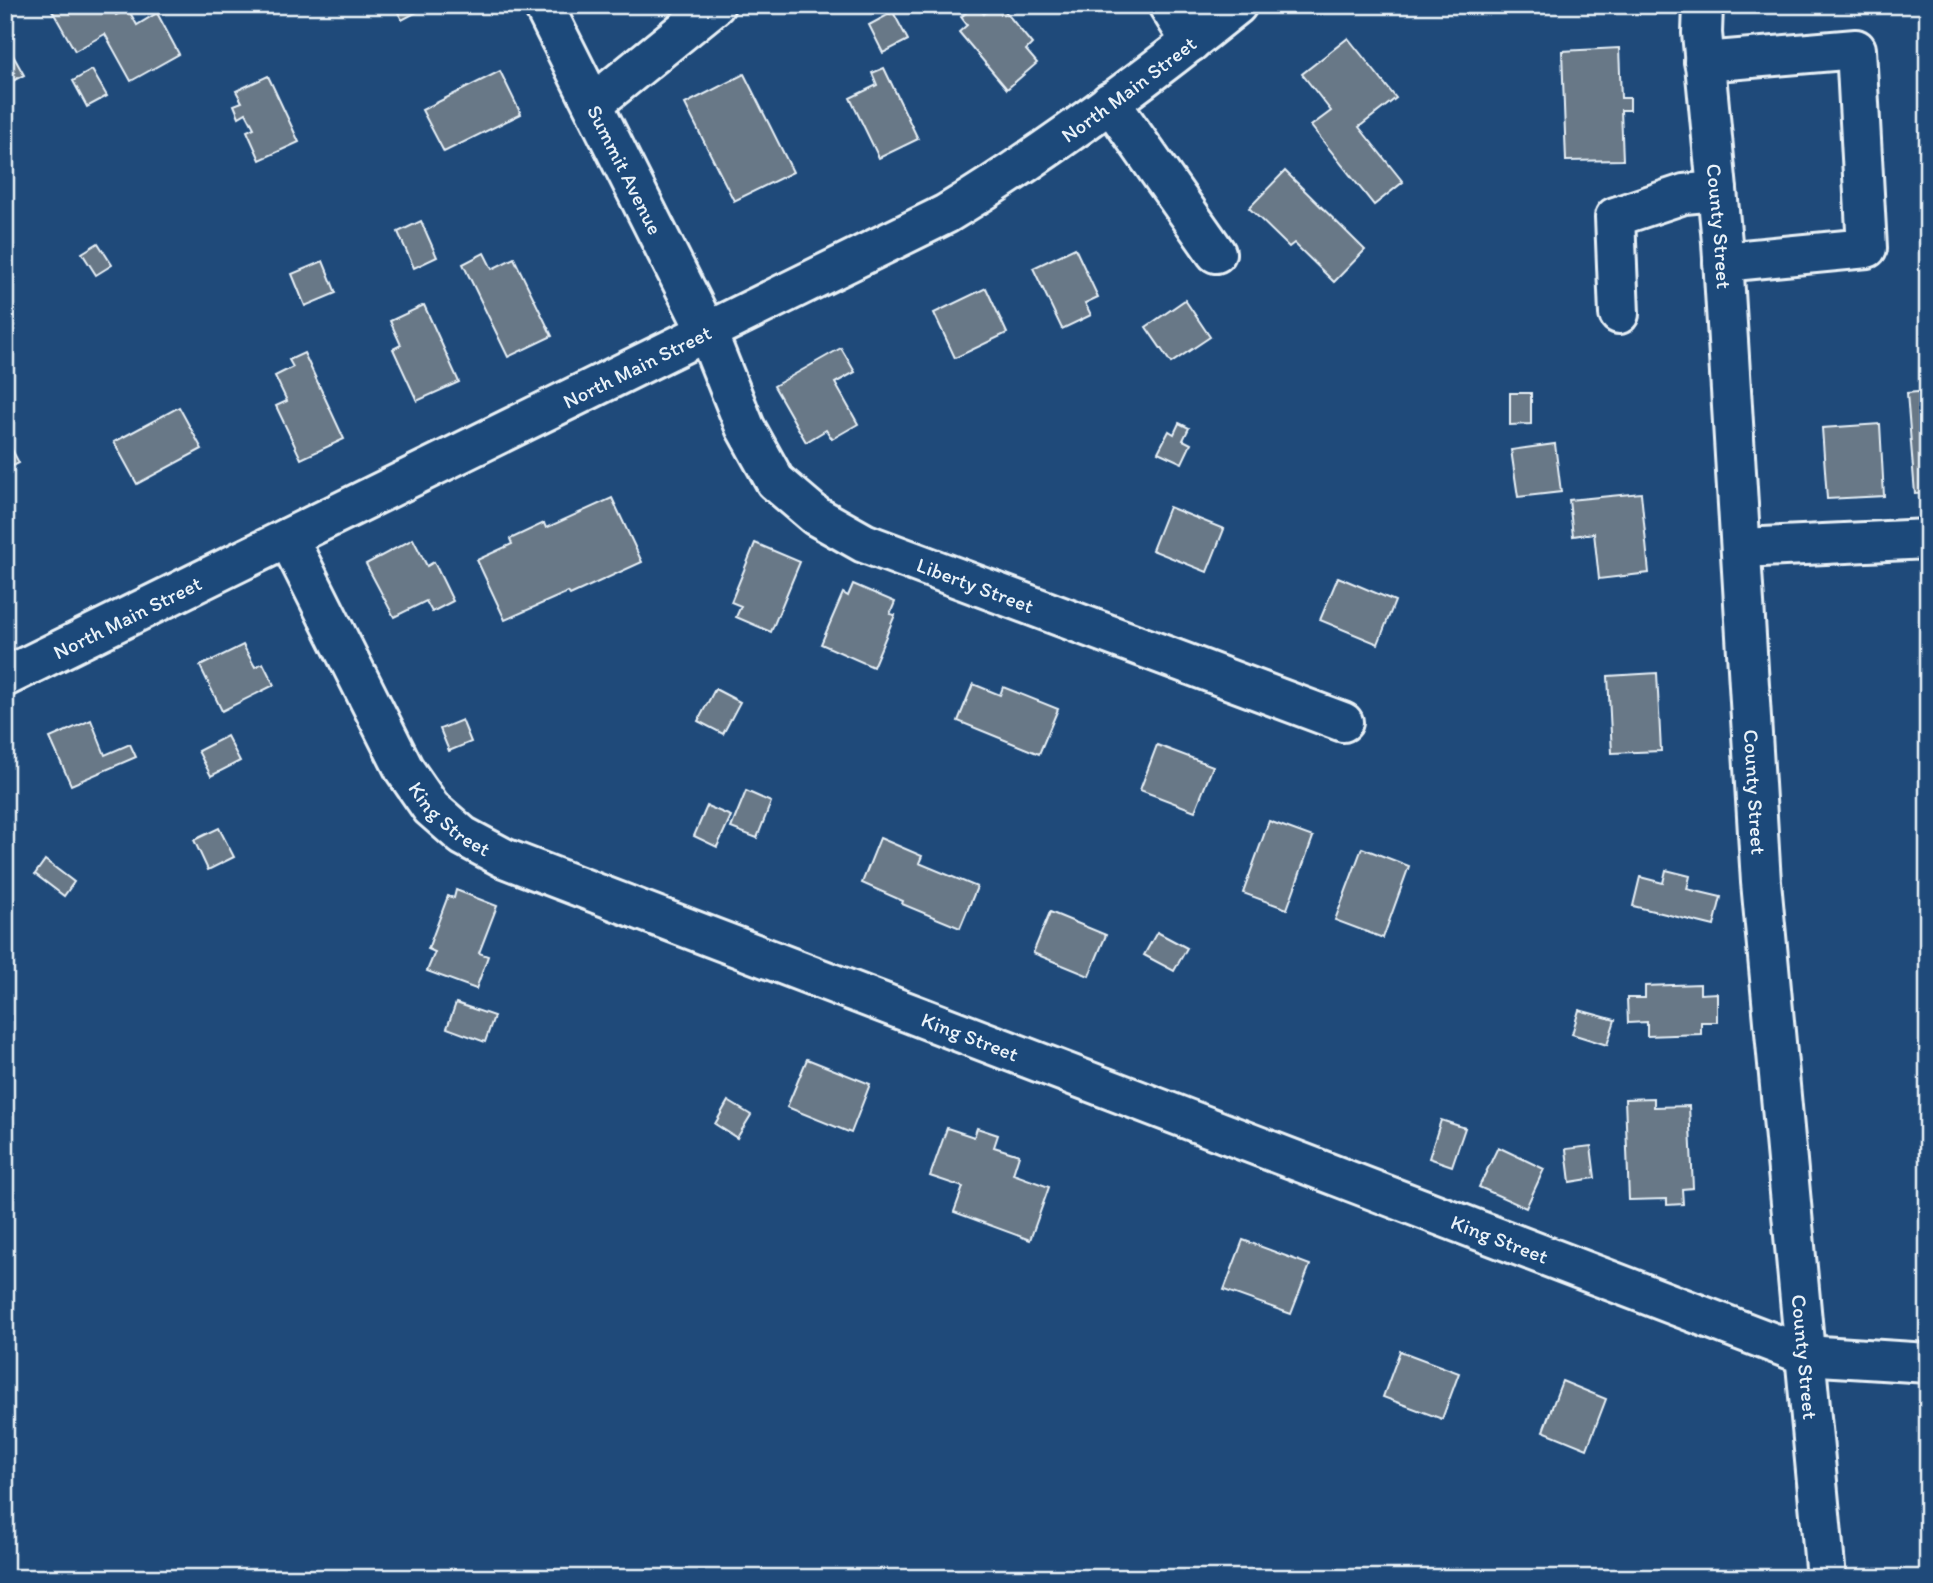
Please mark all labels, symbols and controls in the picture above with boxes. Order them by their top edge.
street label: North Main Street [1056,30,1201,147]
street label: Summit Avenue [583,100,668,239]
street label: County Street [1702,162,1737,290]
street label: North Main Street [558,319,715,413]
street label: Liberty Street [913,551,1038,618]
street label: North Main Street [49,570,205,664]
street label: County Street [1739,729,1772,856]
street label: King Street [404,776,495,861]
street label: King Street [918,1006,1022,1066]
street label: King Street [1448,1209,1552,1268]
street label: County Street [1787,1293,1824,1421]

